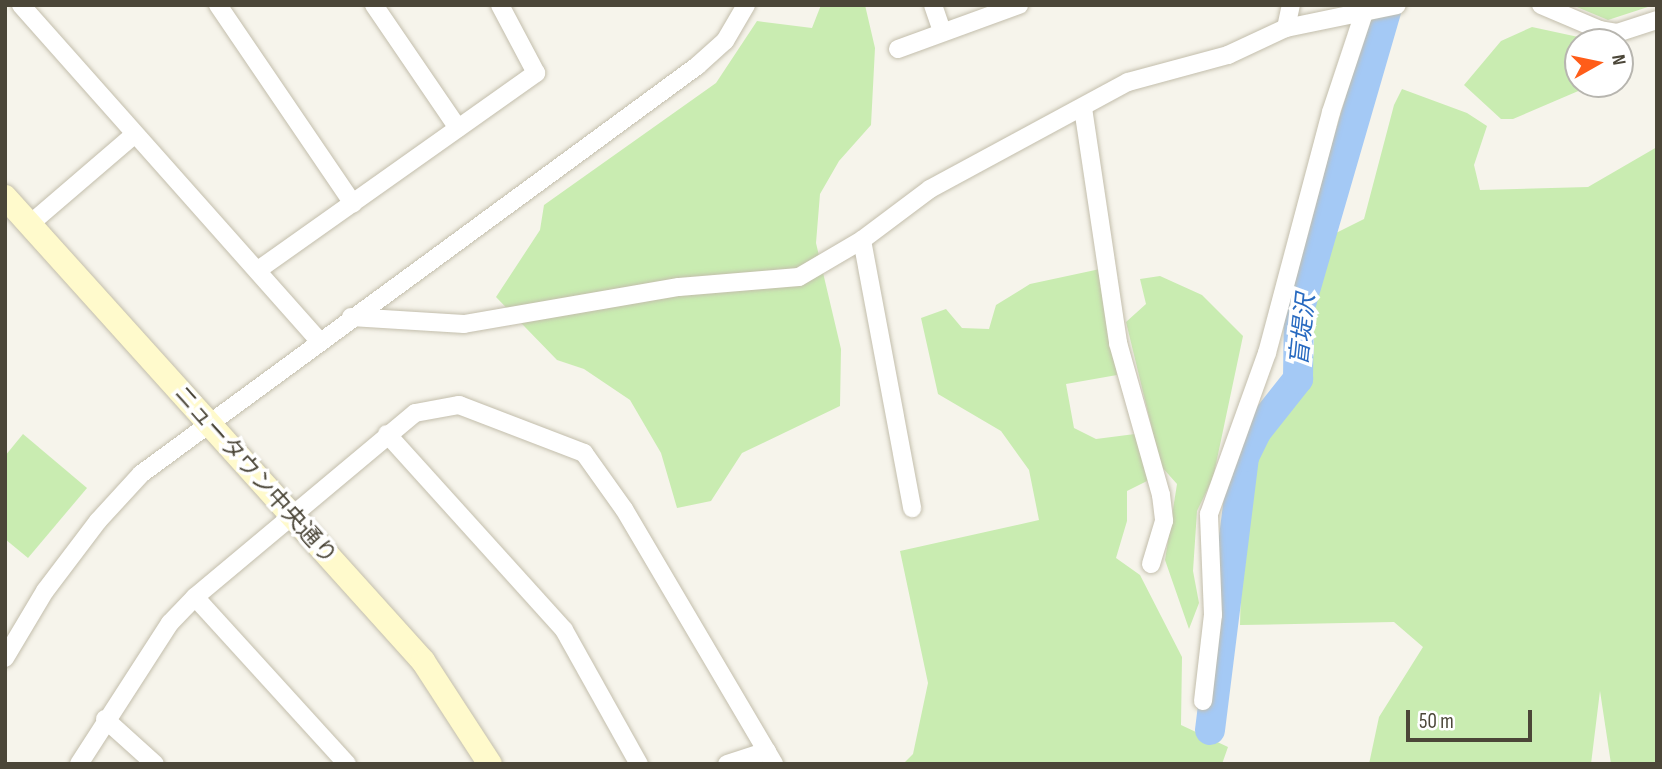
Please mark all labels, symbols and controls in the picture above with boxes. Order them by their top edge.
north arrow [1564,28,1634,98]
text: N [1606,53,1630,67]
water label: 盲堤沢 [1285,293,1321,367]
street label: ニュータウン中央通り [168,380,342,570]
scale bar [1410,696,1536,740]
text: 50 m [1419,709,1454,734]

